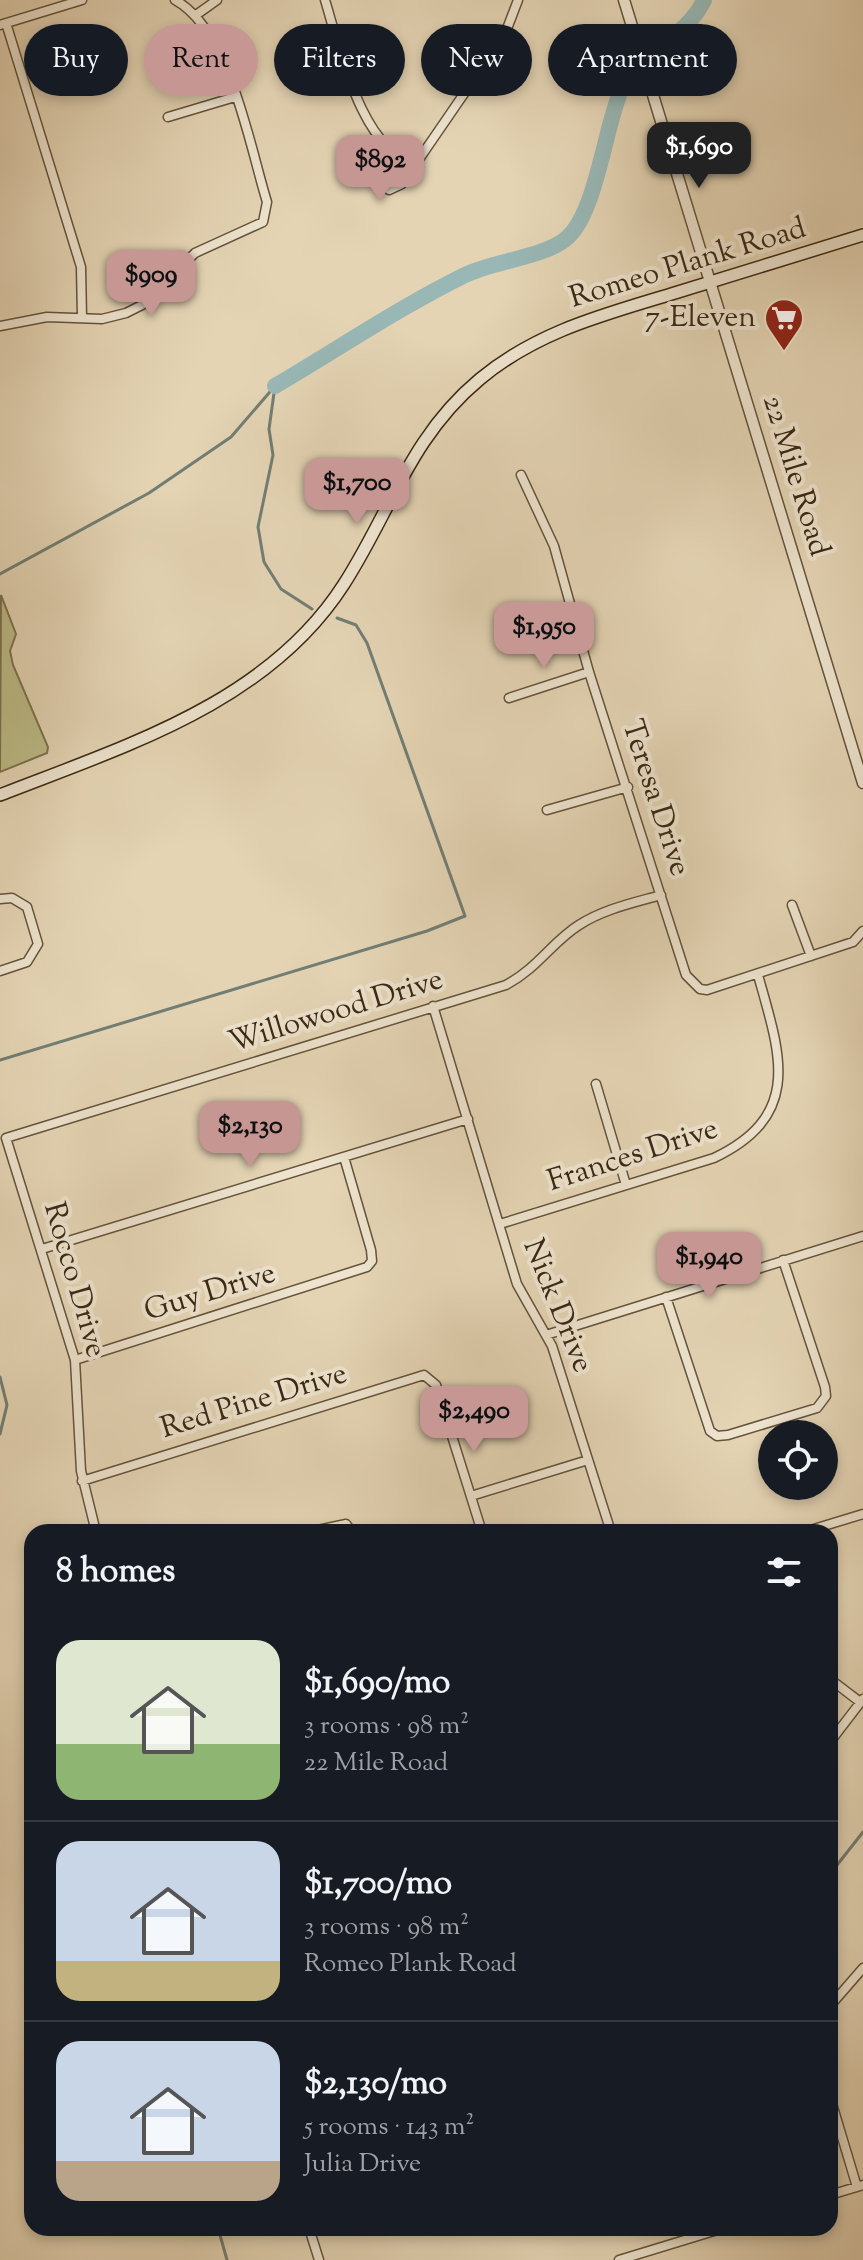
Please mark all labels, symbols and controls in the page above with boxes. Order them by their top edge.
chip: Buy [24,24,128,96]
chip: Rent [144,24,258,96]
chip: Filters [274,24,405,96]
chip: New [421,24,532,96]
chip: Apartment [548,24,737,96]
pin: $1,690 [634,122,764,190]
text: $1,690 [665,129,733,166]
pin: $892 [333,135,427,203]
text: $892 [354,142,406,179]
street label: Romeo Plank Road [564,208,812,320]
pin: $909 [104,250,198,318]
text: $909 [125,257,177,294]
place label: 7-Eleven [645,297,756,340]
supermarket icon: 7-Eleven [763,297,805,352]
street label: 22 Mile Road [750,390,840,562]
pin: $1,700 [292,458,422,526]
text: $1,700 [322,465,392,502]
pin: $1,950 [479,602,609,670]
text: $1,950 [512,609,576,646]
street label: Teresa Drive [610,714,700,882]
street label: Willowood Drive [224,959,448,1065]
pin: $2,130 [185,1101,315,1169]
text: $2,130 [217,1108,283,1145]
street label: Frances Drive [542,1108,724,1204]
street label: Rocco Drive [31,1198,117,1362]
pin: $1,940 [644,1232,774,1300]
street label: Nick Drive [511,1233,603,1379]
text: $1,940 [675,1239,743,1276]
street label: Guy Drive [139,1253,281,1333]
street label: Red Pine Drive [155,1353,353,1451]
pin: $2,490 [409,1386,539,1454]
text: $2,490 [438,1393,510,1430]
map controls [758,1420,838,1500]
button: locate [758,1420,838,1500]
text: 8 homes [56,1548,175,1597]
icon: filters [762,1550,806,1594]
text: $1,690/mo [304,1659,450,1708]
icon: home [120,1672,216,1768]
text: 3 rooms · 98 m² [304,1708,469,1745]
text: 22 Mile Road [304,1745,448,1782]
text: $1,700/mo [304,1860,452,1909]
icon: home [120,1873,216,1969]
text: 3 rooms · 98 m² [304,1909,469,1946]
text: Romeo Plank Road [304,1946,517,1983]
text: $2,130/mo [304,2060,447,2109]
icon: home [120,2073,216,2169]
text: 5 rooms · 143 m² [304,2109,474,2146]
text: Julia Drive [304,2146,421,2183]

